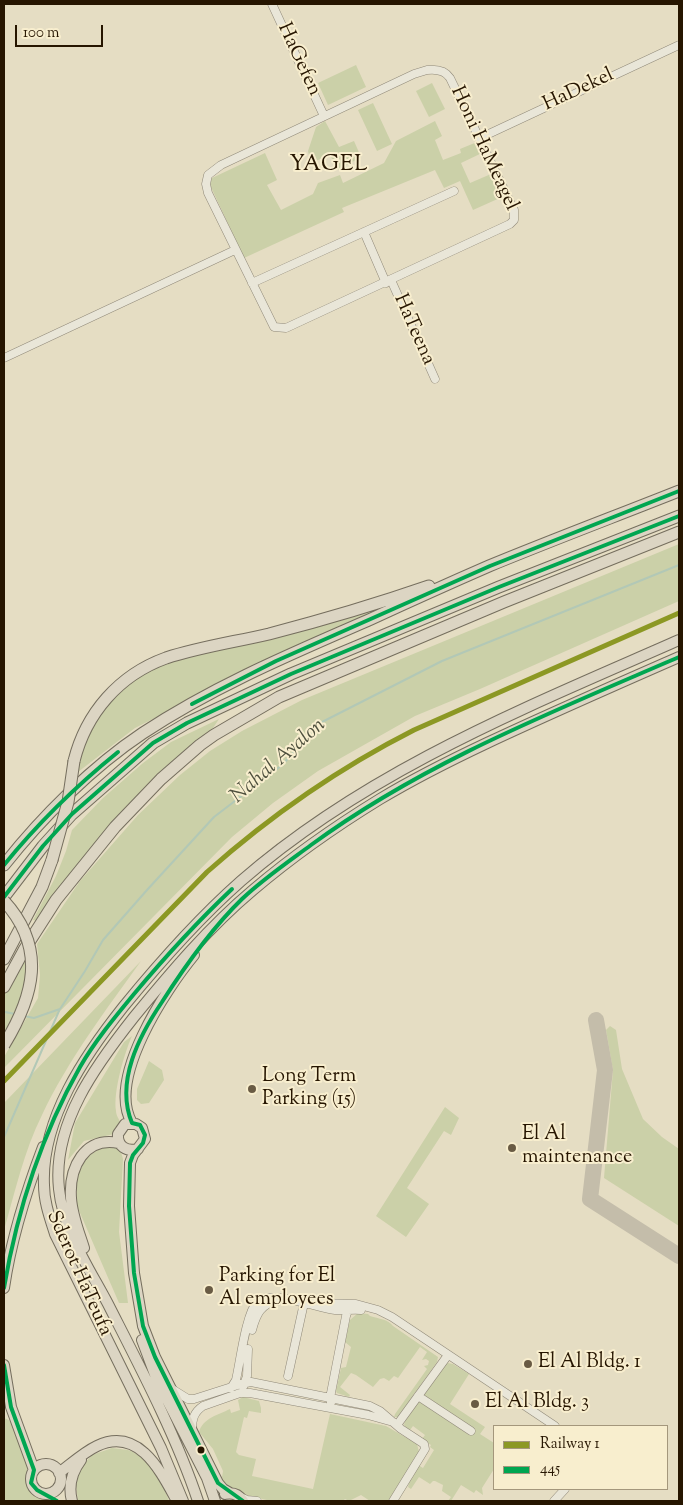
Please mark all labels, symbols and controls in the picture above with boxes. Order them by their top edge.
scale bar [18,15,105,47]
street label: HaGefen [271,20,325,100]
text: 100 m [23,23,59,44]
street label: HaDekel [540,64,618,118]
street label: Honi HaMeagel [444,83,522,215]
district label: YAGEL [289,153,369,179]
street label: HaTeena [387,291,439,369]
water label: Nahal Ayalon [226,714,332,810]
place label: Long Term Parking (15) [262,1066,356,1113]
marker: Long Term Parking (15) [246,1083,258,1095]
place label: El Al maintenance [522,1124,632,1171]
marker: El Al maintenance [506,1142,518,1154]
street label: Sderot HaTeufa [40,1208,116,1340]
place label: Parking for El Al employees [219,1266,335,1313]
marker: Parking for El Al employees [203,1284,215,1296]
place label: El Al Bldg. 1 [538,1352,641,1376]
marker: El Al Bldg. 1 [522,1358,534,1370]
place label: El Al Bldg. 3 [485,1392,589,1416]
marker: El Al Bldg. 3 [469,1398,481,1410]
legend [493,1425,668,1490]
text: Railway 1 [540,1434,600,1455]
unlabelled marker [196,1445,206,1455]
text: 445 [540,1459,560,1480]

